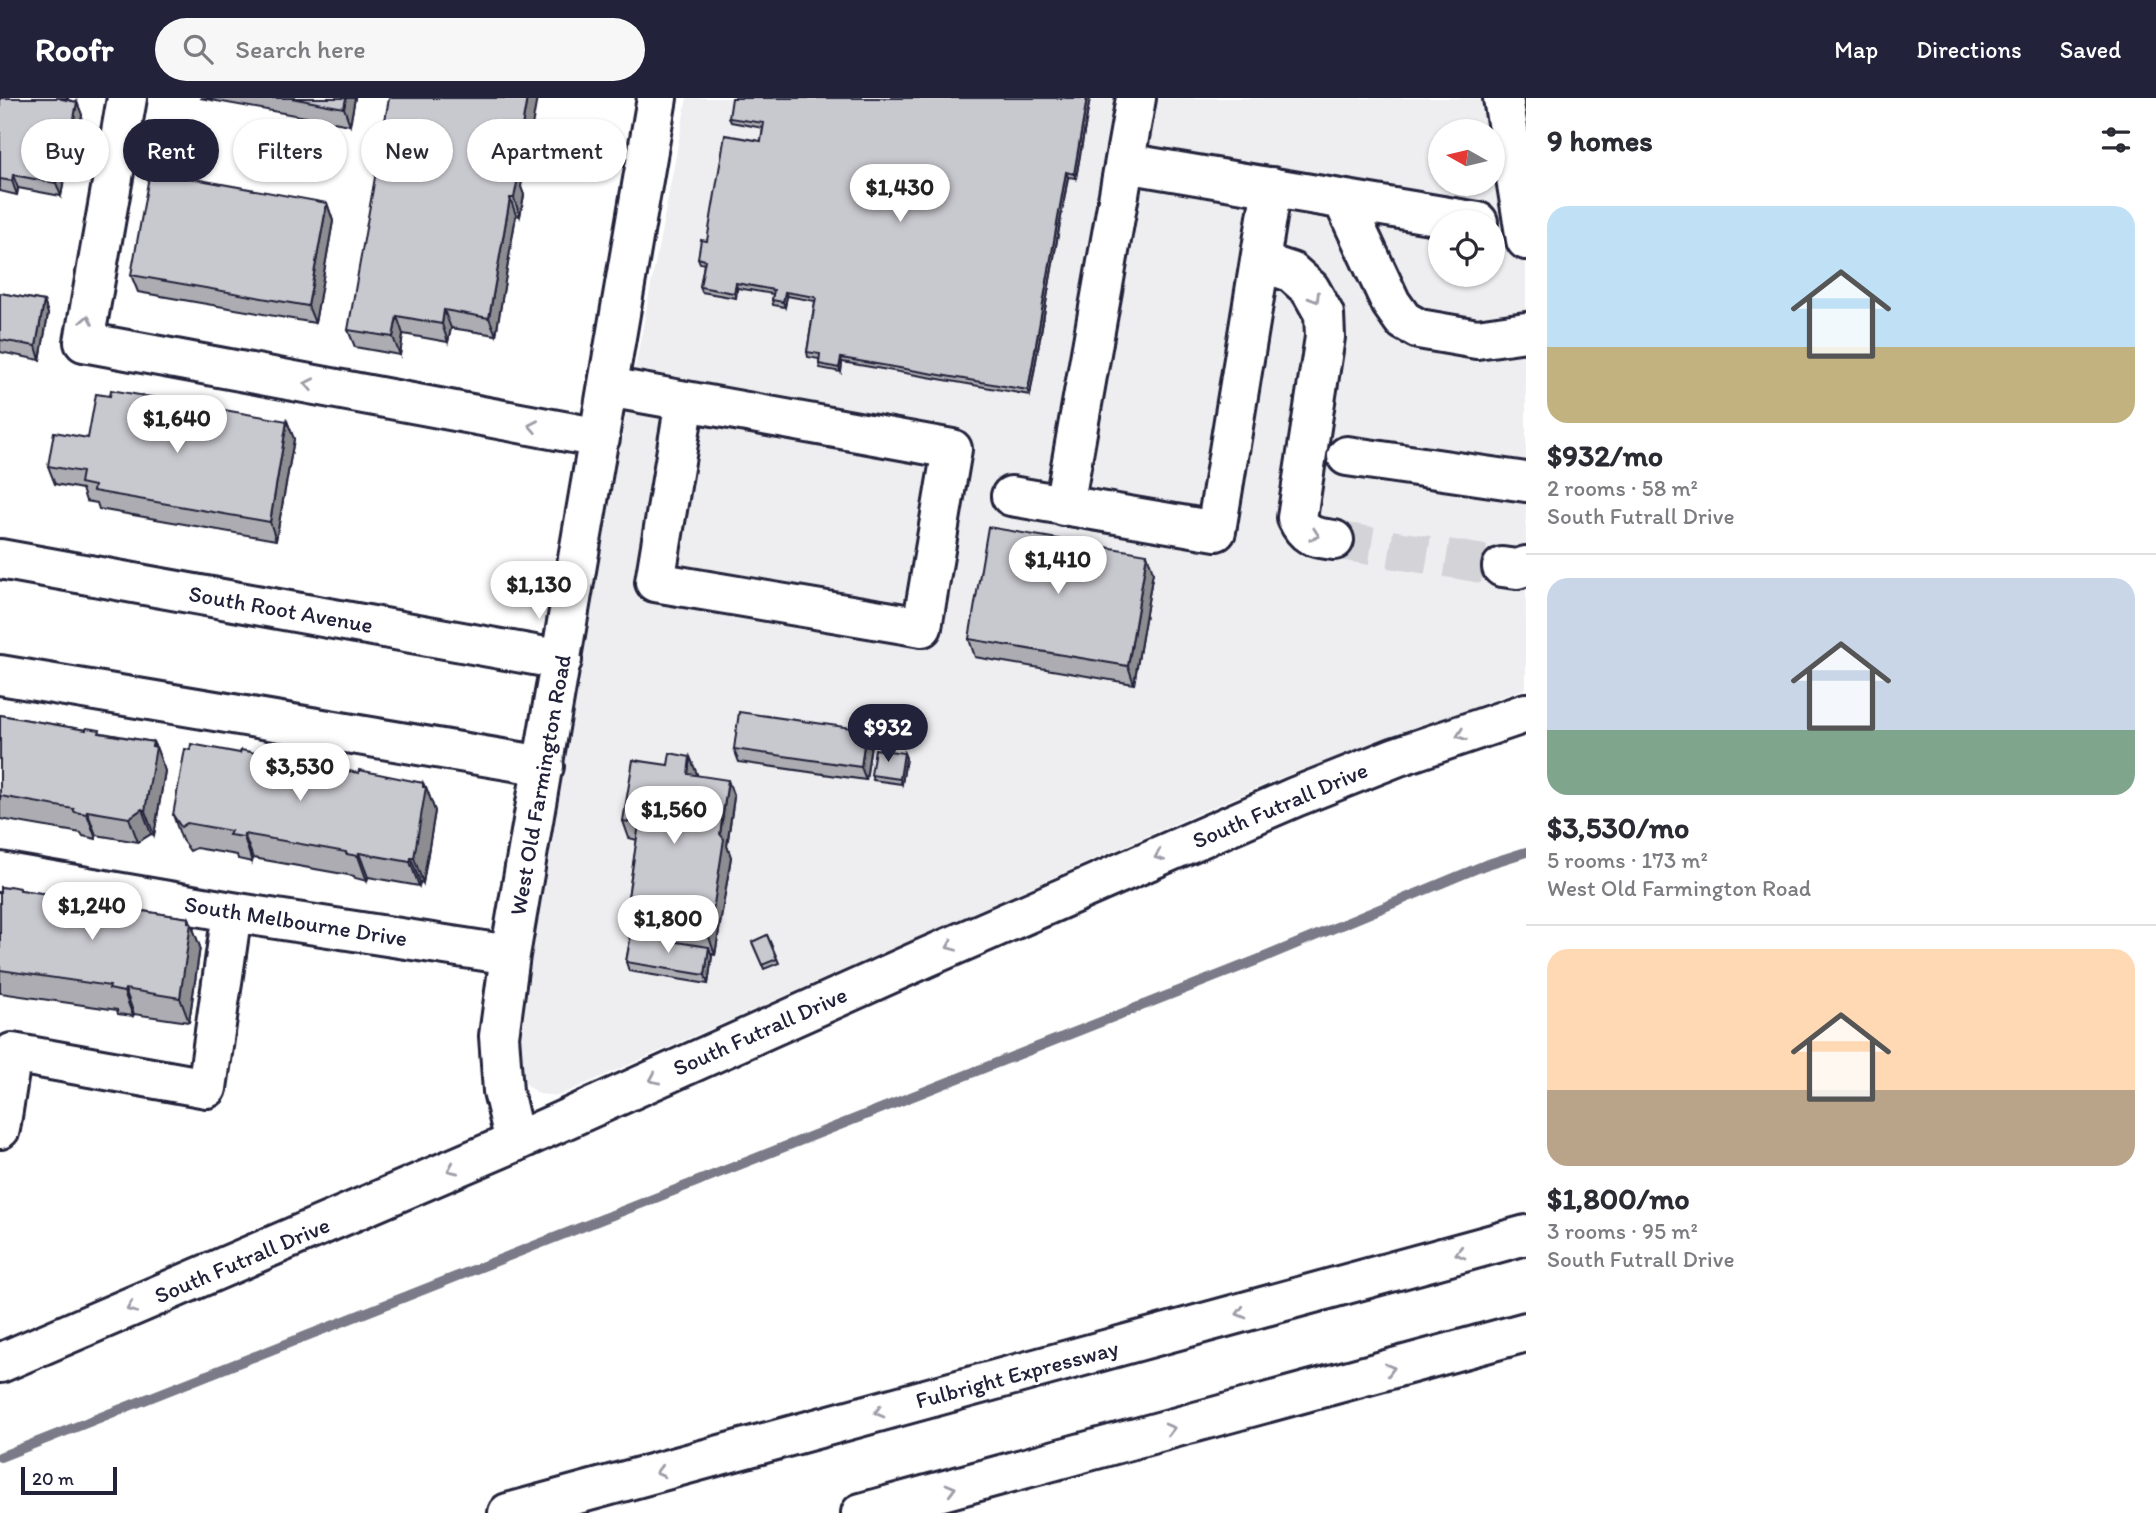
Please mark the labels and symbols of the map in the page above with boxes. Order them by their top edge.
north arrow [1428,119,1505,196]
pin: $1,430 [843,164,957,224]
one-way arrow [1306,290,1319,303]
one-way arrow [79,314,94,326]
one-way arrow [303,377,315,392]
pin: $1,640 [120,396,234,455]
one-way arrow [527,419,539,434]
one-way arrow [1308,527,1321,541]
pin: $1,410 [1001,536,1115,596]
pin: $1,130 [482,561,596,621]
street label: South Root Avenue [187,579,375,639]
street label: West Old Farmington Road [503,652,577,918]
pin: $932 [847,704,929,764]
one-way arrow [1456,727,1468,741]
pin: $3,530 [243,744,357,803]
street label: South Futrall Drive [1188,755,1372,855]
pin: $1,560 [617,786,731,846]
one-way arrow [1154,848,1167,862]
pin: $1,240 [35,882,149,942]
street label: South Melbourne Drive [183,890,409,952]
pin: $1,800 [611,896,725,955]
one-way arrow [945,938,957,952]
street label: South Futrall Drive [669,980,851,1082]
one-way arrow [648,1071,661,1085]
one-way arrow [447,1161,459,1175]
street label: South Futrall Drive [150,1210,334,1310]
one-way arrow [1454,1245,1466,1259]
one-way arrow [126,1300,138,1314]
one-way arrow [1235,1305,1247,1319]
street label: Fulbright Expressway [913,1333,1122,1415]
one-way arrow [1384,1363,1396,1377]
one-way arrow [874,1403,886,1418]
one-way arrow [1164,1423,1176,1437]
one-way arrow [654,1463,666,1478]
scale bar [21,1464,117,1496]
one-way arrow [945,1482,957,1497]

